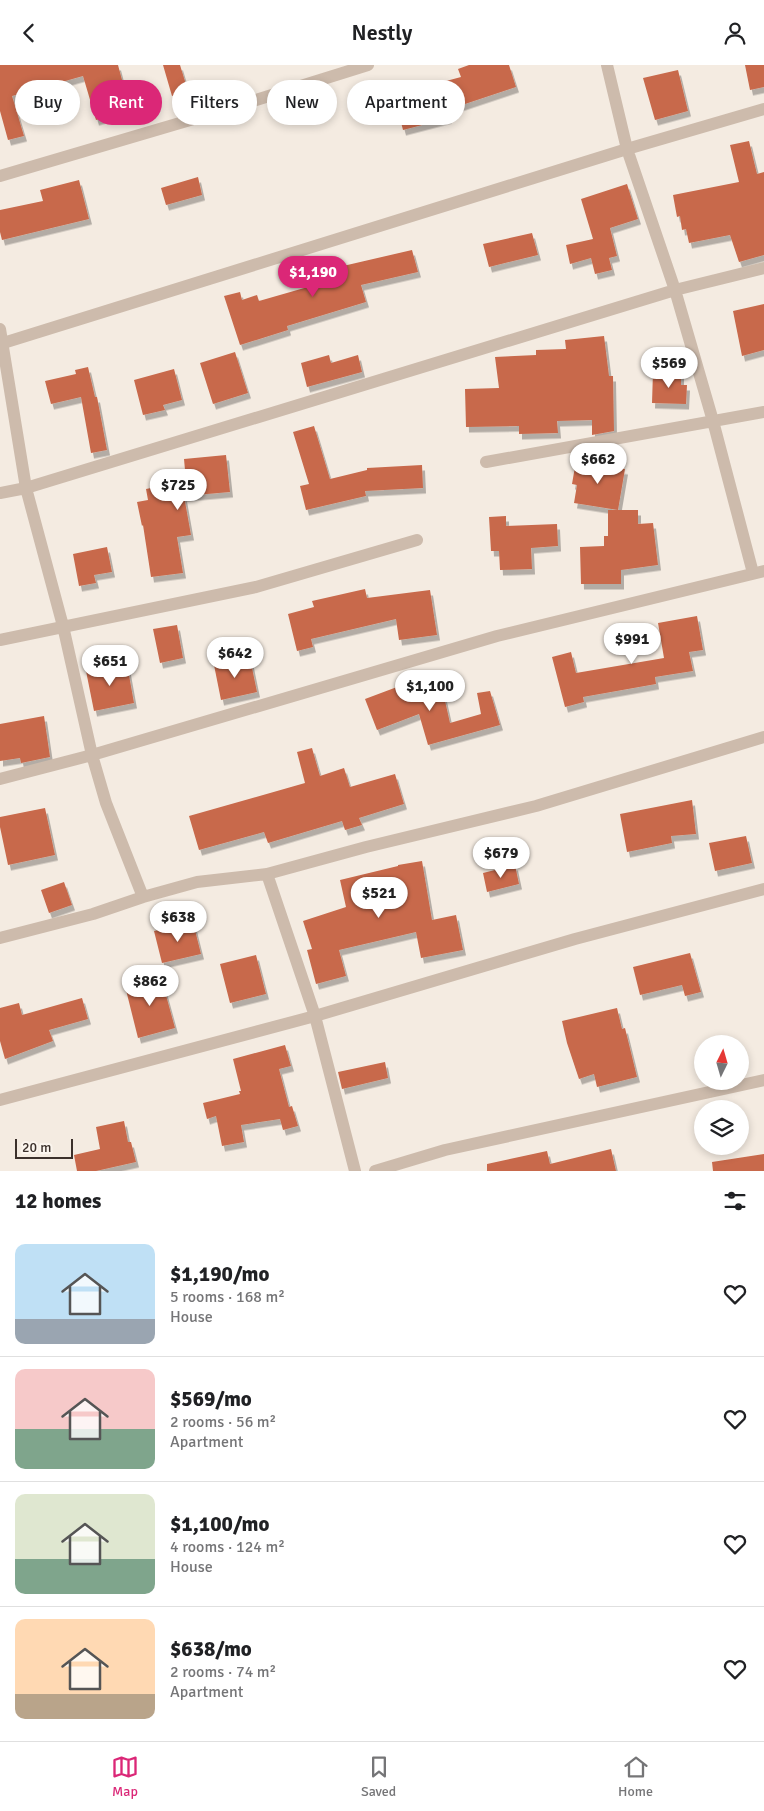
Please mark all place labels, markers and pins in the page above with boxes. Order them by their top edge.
pin: $1,190 [272,255,354,298]
pin: $569 [639,347,699,389]
pin: $662 [568,443,628,485]
pin: $725 [148,469,208,511]
pin: $991 [602,623,662,665]
pin: $642 [205,637,265,679]
pin: $651 [80,645,140,687]
pin: $1,100 [389,669,471,712]
pin: $679 [471,837,531,879]
pin: $521 [349,877,409,919]
pin: $638 [148,901,208,943]
pin: $862 [120,965,180,1007]

